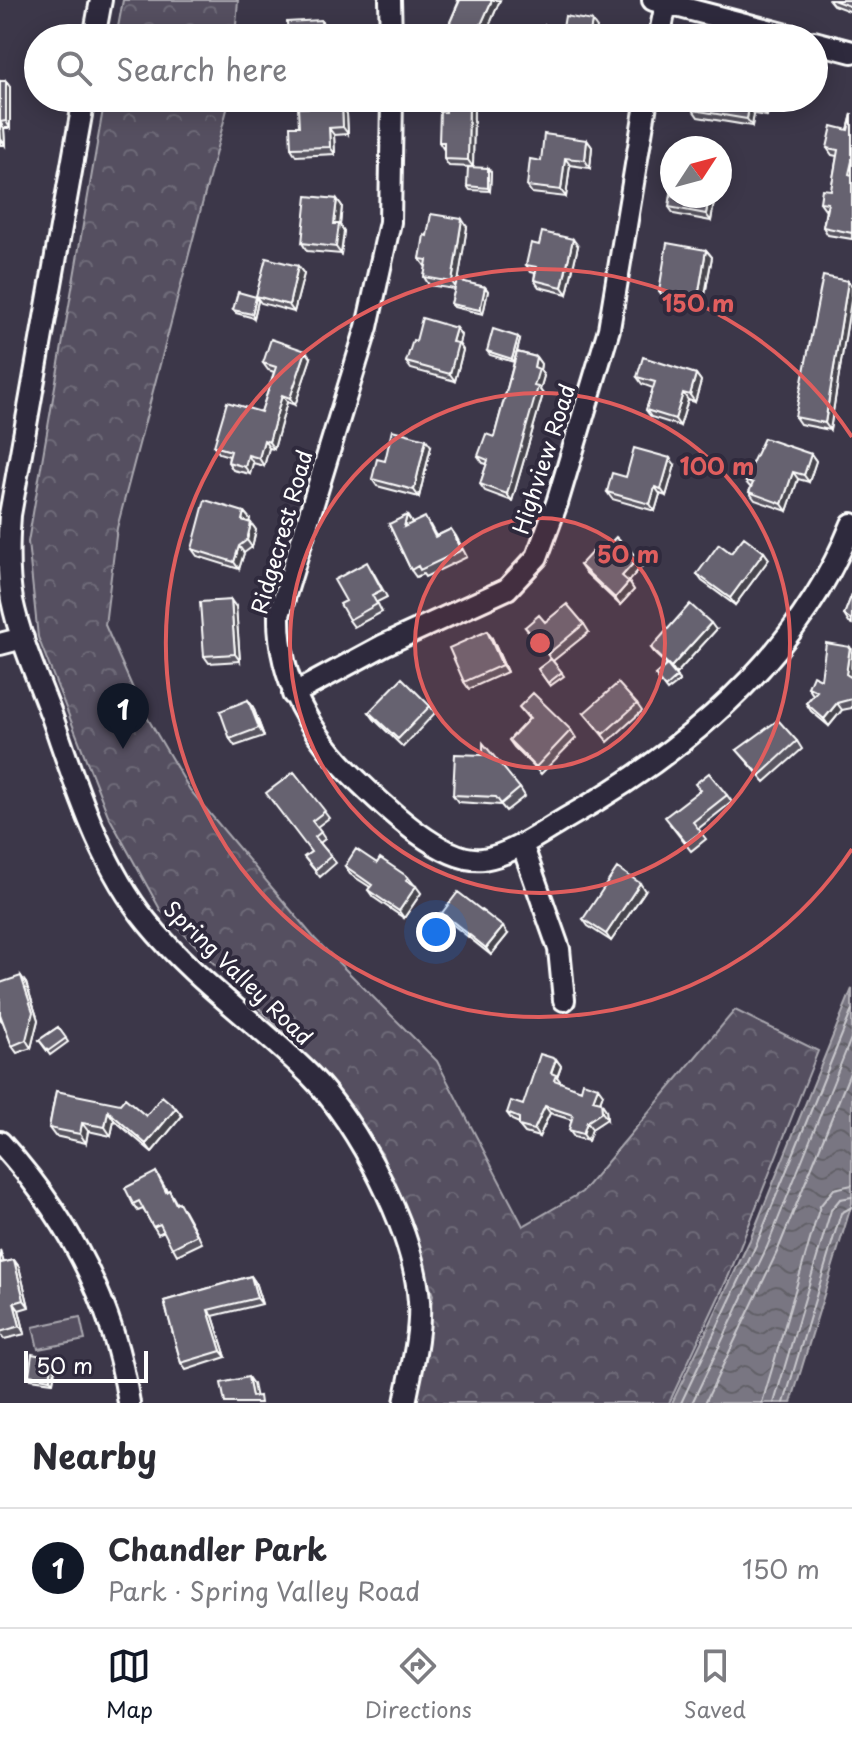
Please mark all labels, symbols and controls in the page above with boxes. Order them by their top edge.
search box [24,24,828,112]
icon: search [52,46,96,90]
text: Search here [116,46,288,91]
north arrow [660,136,732,208]
text: 150 m [662,284,734,320]
street label: Highview Road [503,379,582,538]
street label: Ridgecrest Road [241,446,320,618]
text: 100 m [680,447,754,483]
text: 50 m [597,535,659,571]
centre of rings [526,629,554,657]
pin: 1 [97,683,149,749]
street label: Spring Valley Road [157,892,321,1052]
your location [416,912,456,952]
scale bar [24,1347,148,1383]
text: 50 m [36,1348,93,1381]
text: Nearby [32,1429,157,1481]
text: Chandler Park [108,1526,327,1571]
text: 1 [52,1549,64,1588]
text: 150 m [742,1549,820,1588]
text: Park · Spring Valley Road [108,1571,420,1610]
tab: Map [106,1644,153,1725]
tab: Directions [365,1644,472,1725]
tab: Saved [684,1644,746,1725]

